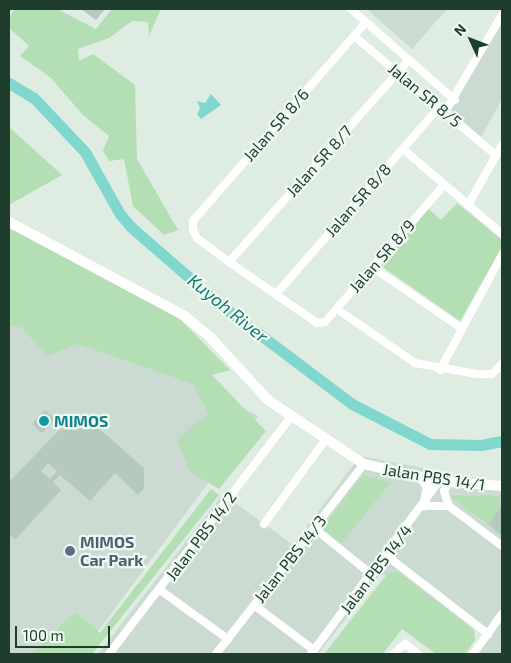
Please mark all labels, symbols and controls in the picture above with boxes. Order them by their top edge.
north arrow [446,15,496,65]
text: N [450,20,469,39]
street label: Jalan SR 8/5 [385,59,465,131]
street label: Jalan SR 8/6 [239,85,313,165]
street label: Jalan SR 8/7 [282,121,356,201]
street label: Jalan SR 8/8 [321,159,395,241]
street label: Jalan SR 8/9 [345,216,419,296]
water label: Kuyoh River [184,269,272,347]
place label: MIMOS [54,411,108,431]
marker: MIMOS [38,415,50,427]
street label: Jalan PBS 14/1 [381,459,487,495]
street label: Jalan PBS 14/2 [161,488,241,584]
street label: Jalan PBS 14/3 [250,511,330,607]
street label: Jalan PBS 14/4 [336,521,416,617]
place label: MIMOS Car Park [80,532,144,570]
marker: MIMOS Car Park [64,545,76,557]
scale bar [18,616,112,648]
text: 100 m [23,626,64,644]

